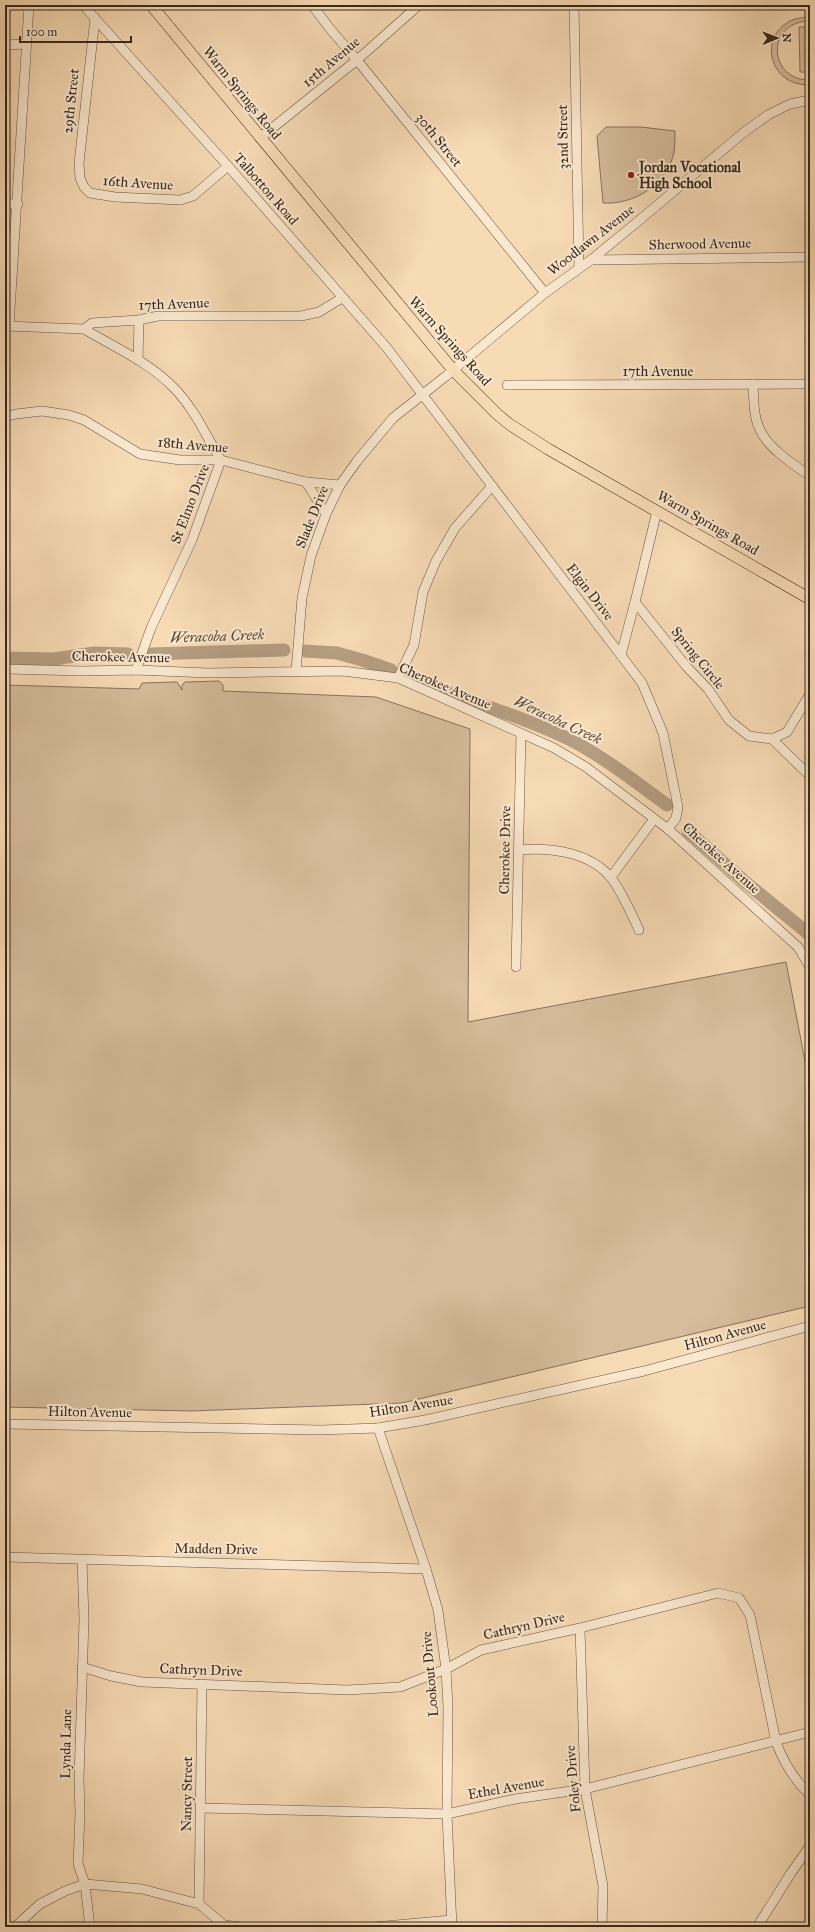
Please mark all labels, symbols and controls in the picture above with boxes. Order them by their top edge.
scale bar [20,18,131,44]
north arrow [757,18,797,58]
text: 100 m [26,25,57,39]
street label: 15th Avenue [299,33,363,91]
text: N [780,33,793,43]
street label: Warm Springs Road [199,43,285,143]
street label: 29th Street [59,68,83,134]
street label: 32nd Street [554,104,572,170]
street label: 30th Street [412,110,466,170]
street label: Talbotton Road [230,149,302,229]
place label: Jordan Vocational High School [637,159,742,193]
marker: Jordan Vocational High School [626,170,636,180]
street label: 16th Avenue [102,172,174,194]
street label: Woodlawn Avenue [544,201,638,279]
street label: Sherwood Avenue [649,235,752,253]
street label: Warm Springs Road [405,293,495,389]
street label: 17th Avenue [138,294,210,314]
street label: 17th Avenue [623,363,694,380]
street label: 18th Avenue [157,433,229,457]
street label: St Elmo Drive [167,462,213,546]
street label: Slade Drive [292,483,332,551]
street label: Warm Springs Road [654,487,762,559]
street label: Elgin Drive [563,560,617,624]
street label: Spring Circle [668,623,728,693]
water label: Weracoba Creek [170,625,265,647]
street label: Cherokee Avenue [72,648,171,666]
street label: Cherokee Avenue [396,659,494,713]
water label: Weracoba Creek [511,692,605,748]
street label: Cherokee Drive [496,805,514,895]
street label: Cherokee Avenue [679,819,763,897]
street label: Hilton Avenue [682,1316,768,1354]
street label: Hilton Avenue [368,1391,454,1421]
street label: Hilton Avenue [48,1403,133,1421]
street label: Madden Drive [174,1540,258,1558]
street label: Cathryn Drive [482,1608,566,1644]
street label: Lookout Drive [418,1630,442,1718]
street label: Cathryn Drive [159,1660,243,1680]
street label: Lynda Lane [57,1709,75,1779]
street label: Foley Drive [562,1745,584,1813]
street label: Nancy Street [178,1756,196,1832]
street label: Ethel Avenue [466,1773,546,1803]

